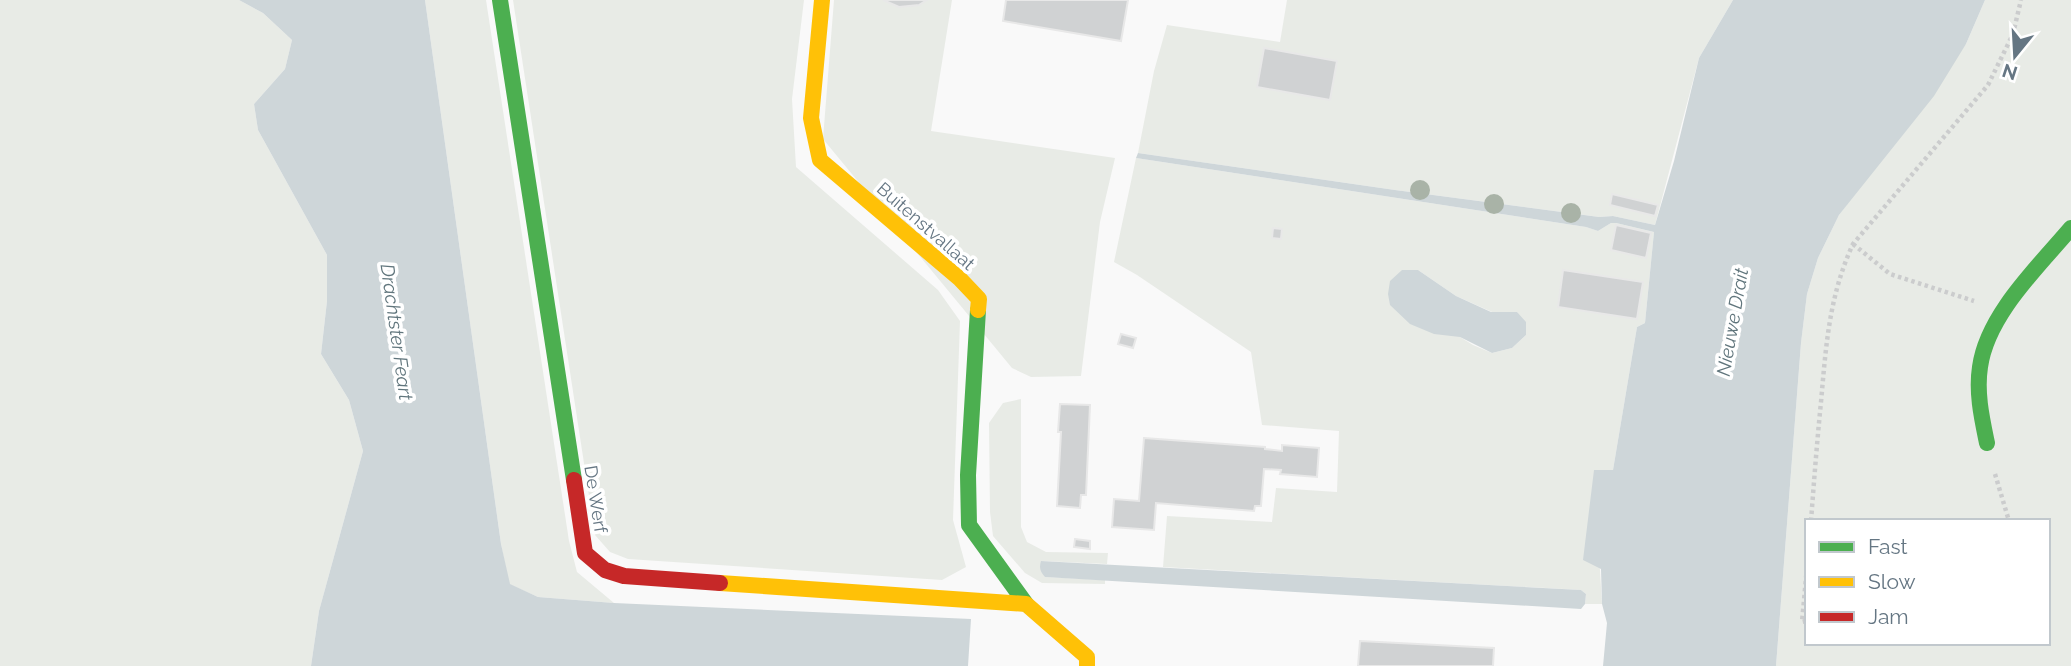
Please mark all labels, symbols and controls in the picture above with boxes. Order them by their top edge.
north arrow [1980,21,2050,91]
text: N [1999,59,2020,85]
street label: Buitenstvallaat [873,178,979,274]
water label: Drachtster Feart [377,262,418,403]
water label: Nieuwe Drait [1712,266,1752,378]
street label: De Werf [580,464,612,535]
legend [1805,519,2050,645]
text: Fast [1868,534,1908,559]
text: Slow [1868,569,1916,594]
text: Jam [1868,604,1909,629]

